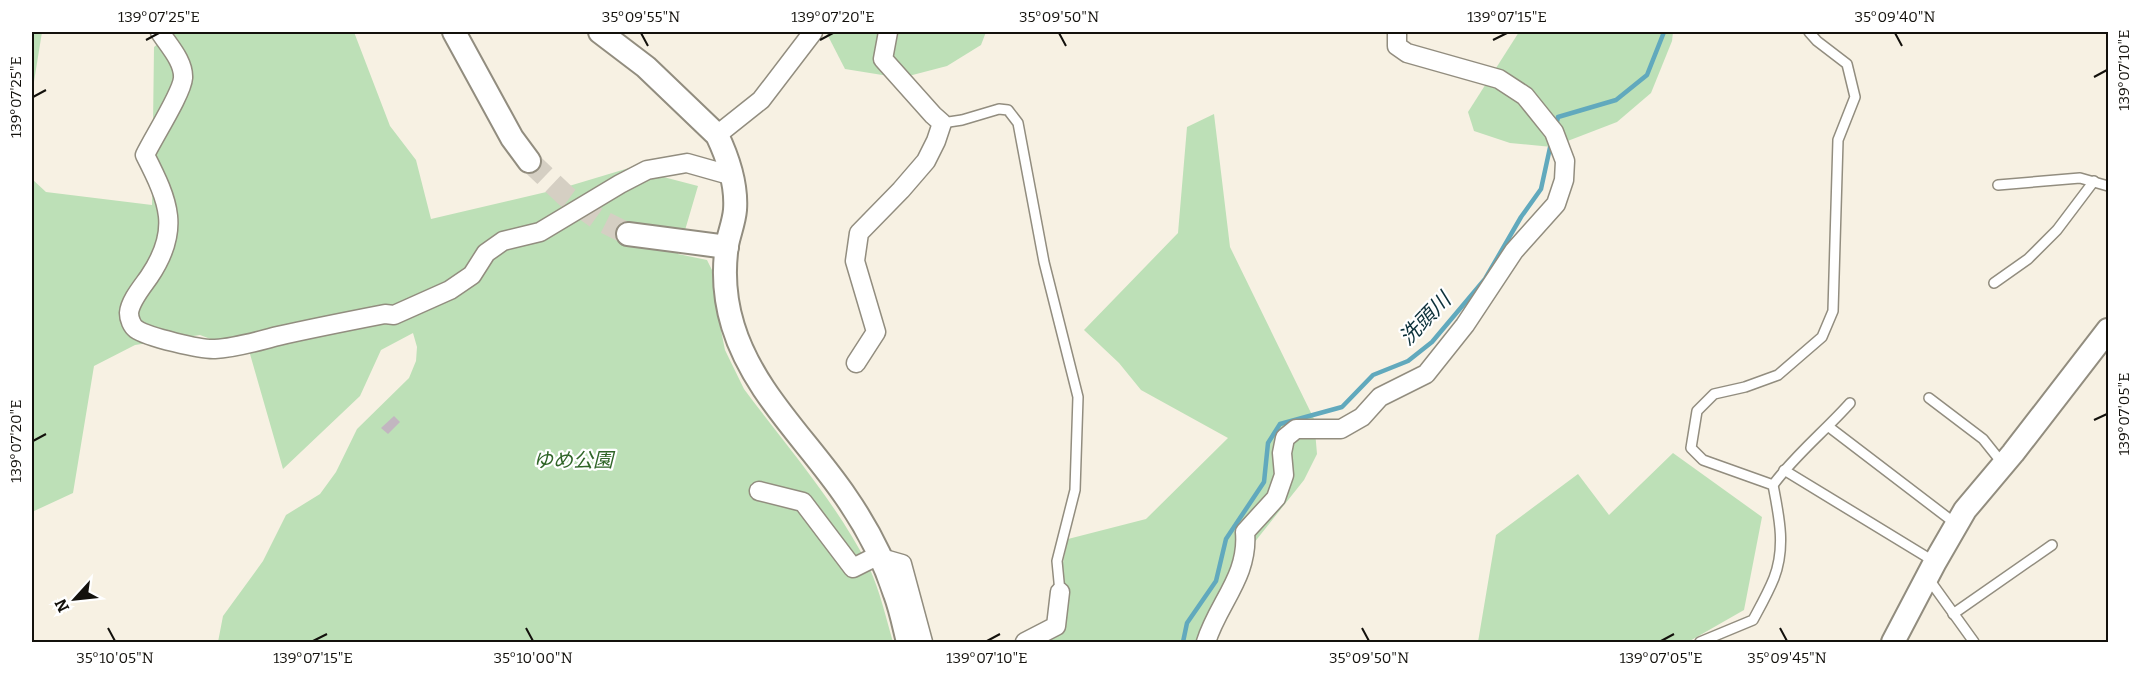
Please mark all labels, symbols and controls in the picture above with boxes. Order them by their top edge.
text: 139°07'25"E [118,8,200,26]
text: 35°09'55"N [602,8,680,26]
text: 139°07'20"E [791,8,875,26]
text: 35°09'50"N [1019,8,1099,26]
text: 139°07'15"E [1467,8,1547,26]
text: 35°09'40"N [1855,8,1936,26]
text: 139°07'10"E [2115,29,2133,111]
text: 139°07'25"E [7,56,25,138]
water label: 洗頭川 [1394,286,1458,351]
text: 139°07'05"E [2115,372,2133,456]
text: 139°07'20"E [7,399,25,483]
park label: ゆめ公園 [533,448,616,472]
north arrow [45,569,105,629]
text: N [51,596,73,615]
text: 35°10'05"N [76,649,154,667]
text: 139°07'15"E [273,649,353,667]
text: 35°10'00"N [493,649,573,667]
text: 139°07'10"E [946,649,1028,667]
text: 35°09'50"N [1329,649,1409,667]
text: 139°07'05"E [1619,649,1703,667]
text: 35°09'45"N [1747,649,1827,667]

